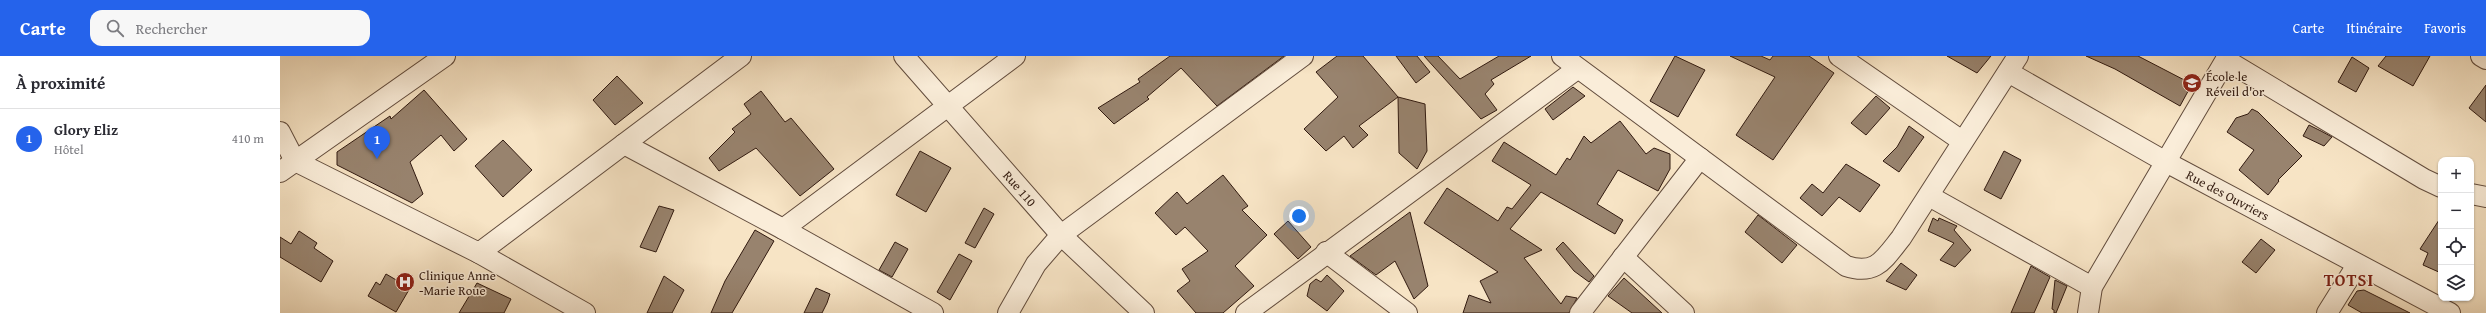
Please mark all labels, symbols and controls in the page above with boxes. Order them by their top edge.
search box [90,10,370,46]
text: Carte [20,14,66,42]
icon: search [104,17,126,39]
text: Rechercher [136,18,207,39]
text: Carte [2293,18,2324,38]
text: Itinéraire [2346,18,2402,38]
text: Favoris [2424,18,2466,38]
place label: École le Réveil d'or [2206,67,2265,101]
text: À proximité [16,70,105,95]
school or university icon: École le Réveil d'or [2181,72,2203,94]
text: Glory Eliz [54,119,118,140]
pin: 1 [364,126,390,159]
text: 1 [26,129,32,148]
text: 410 m [232,129,264,148]
text: Hôtel [54,140,84,159]
map controls [2438,157,2474,301]
button: + [2438,157,2474,193]
street label: Rue des Ouvriers [2183,165,2273,225]
street label: Rue 110 [999,166,1041,210]
button: − [2438,193,2474,229]
your location [1289,206,1309,226]
button: locate [2438,229,2474,265]
button: layers [2438,265,2474,301]
place label: Clinique Anne -Marie Roue [419,266,496,300]
district label: TOTSI [2324,267,2374,292]
hospital icon: Clinique Anne -Marie Roue [394,271,416,293]

